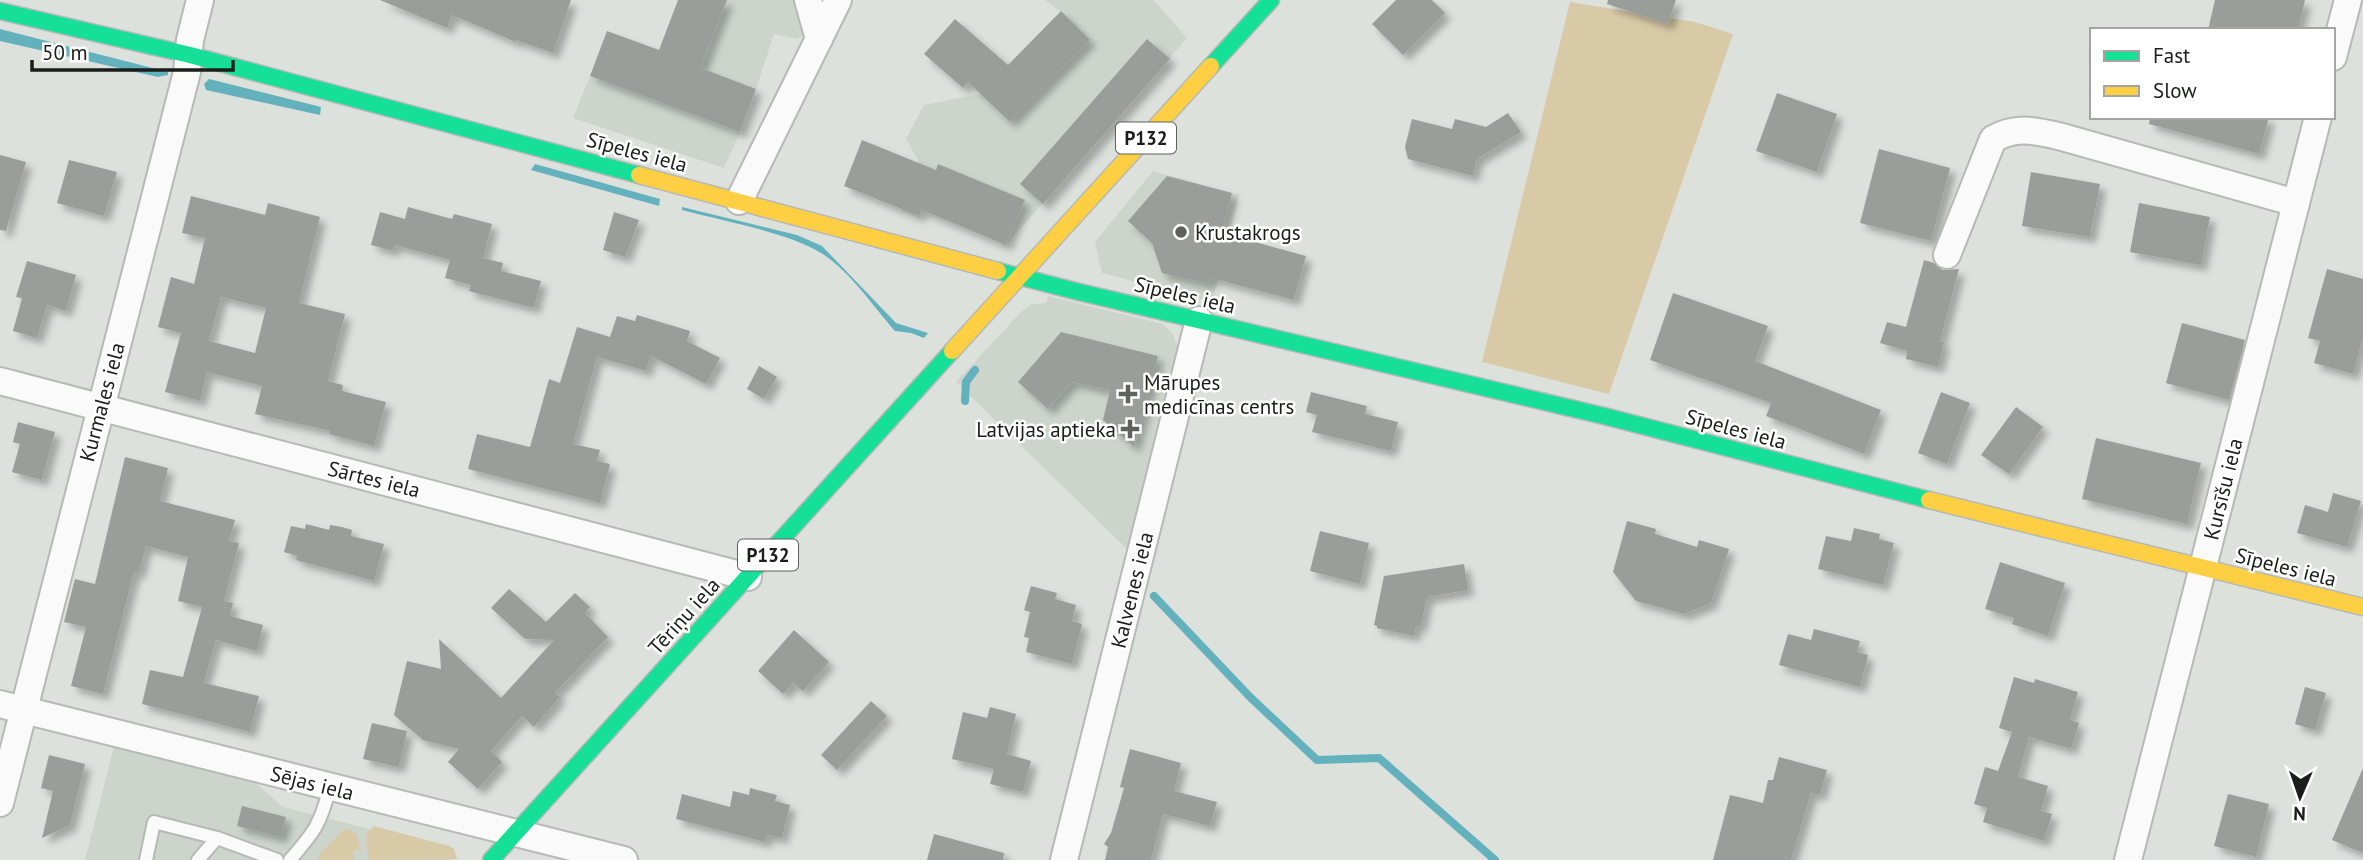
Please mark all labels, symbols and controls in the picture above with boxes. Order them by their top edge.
scale bar [32,28,233,72]
legend [2090,28,2335,119]
text: 50 m [42,39,88,66]
text: Fast [2153,42,2190,69]
text: Slow [2153,77,2197,104]
road number: P132 [1116,122,1176,154]
street label: Sīpeles iela [584,126,690,178]
place label: Krustakrogs [1195,219,1301,246]
marker: Krustakrogs [1173,224,1189,240]
street label: Sīpeles iela [1132,270,1238,320]
street label: Kurmales iela [73,339,131,465]
place label: Mārupes medicīnas centrs [1144,369,1294,420]
marker: Mārupes medicīnas centrs [1118,384,1138,404]
street label: Sīpeles iela [1683,403,1789,455]
place label: Latvijas aptieka [976,416,1116,443]
marker: Latvijas aptieka [1122,421,1138,437]
street label: Kursīšu iela [2197,435,2249,543]
street label: Sārtes iela [325,455,423,503]
street label: Kalvenes iela [1105,529,1159,651]
road number: P132 [738,540,798,570]
street label: Sīpeles iela [2233,541,2339,593]
street label: Tēriņu iela [642,572,726,660]
street label: Sējas iela [267,760,357,806]
north arrow [2265,762,2335,832]
text: N [2293,802,2306,826]

